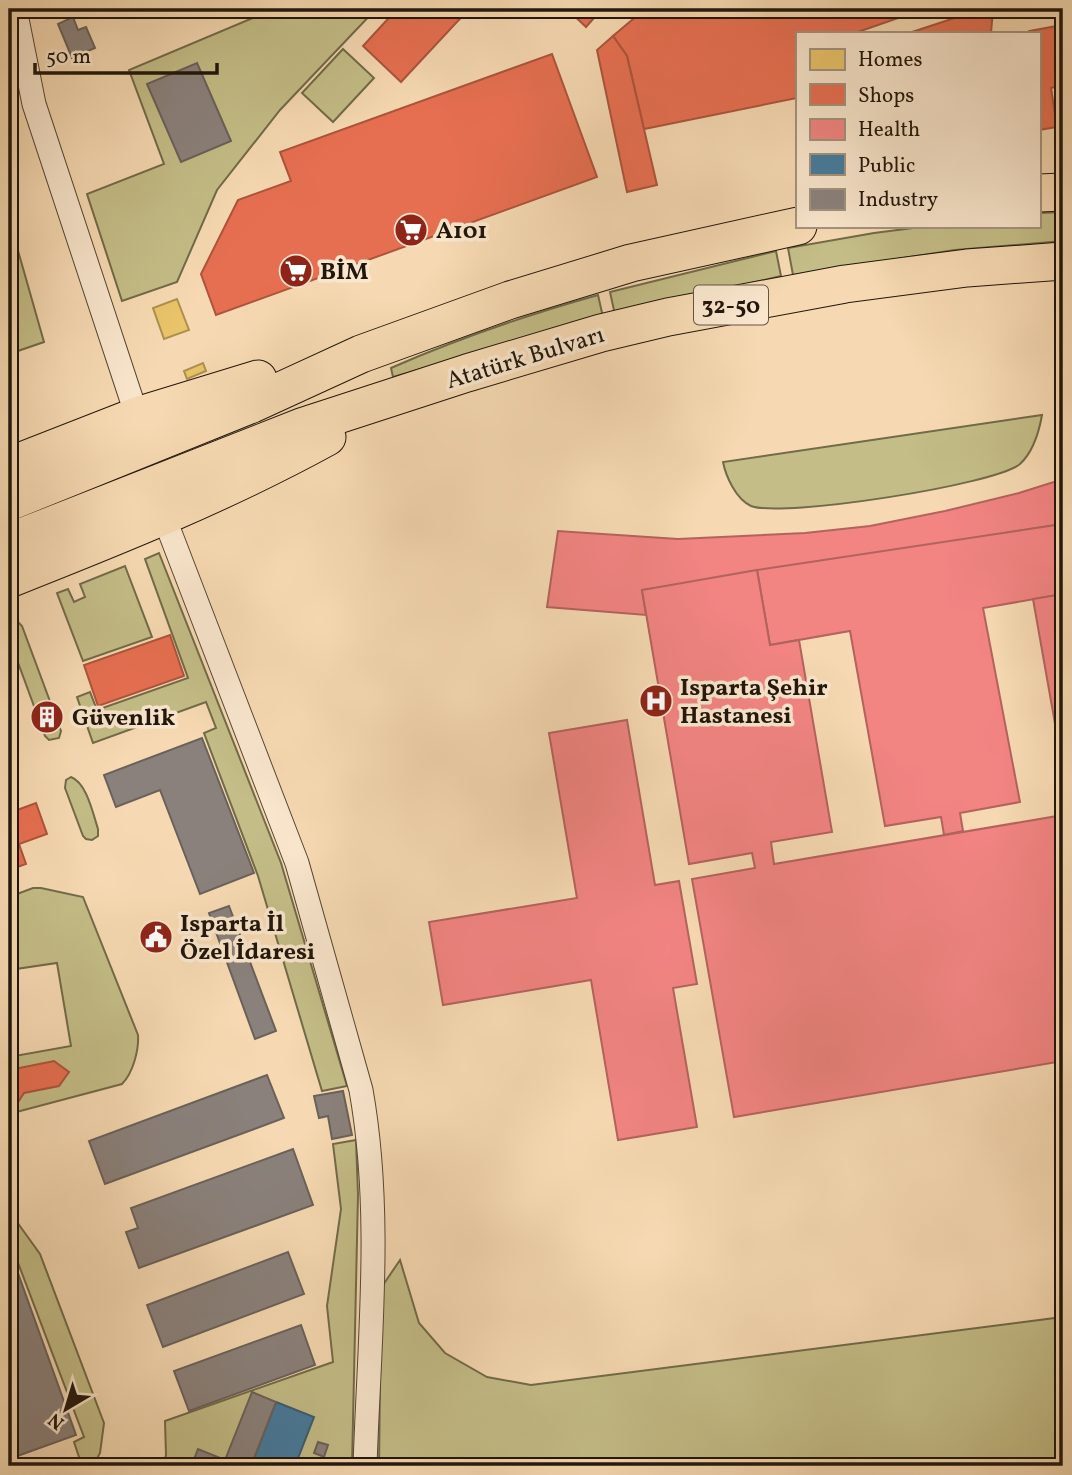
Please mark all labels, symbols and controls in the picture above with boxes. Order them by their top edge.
scale bar [35,32,217,76]
legend [796,32,1040,228]
text: 50 m [46,43,91,72]
text: Homes [858,46,923,75]
text: Shops [858,82,914,111]
text: Health [858,116,920,145]
text: Public [858,152,915,181]
text: Industry [858,186,939,215]
supermarket icon: A101 [392,211,430,249]
place label: A101 [436,215,487,249]
supermarket icon: BİM [277,252,315,290]
place label: BİM [320,256,368,290]
road number: 32-50 [694,286,768,324]
street label: Atatürk Bulvarı [442,319,609,399]
place label: Isparta Şehir Hastanesi [680,672,828,734]
hospital icon: Isparta Şehir Hastanesi [637,682,675,720]
building icon: Güvenlik [28,698,66,736]
place label: Güvenlik [72,702,176,736]
place label: Isparta İl Özel İdaresi [180,908,315,970]
public building icon: Isparta İl Özel İdaresi [137,918,175,956]
north arrow [32,1374,102,1444]
text: N [43,1406,70,1435]

